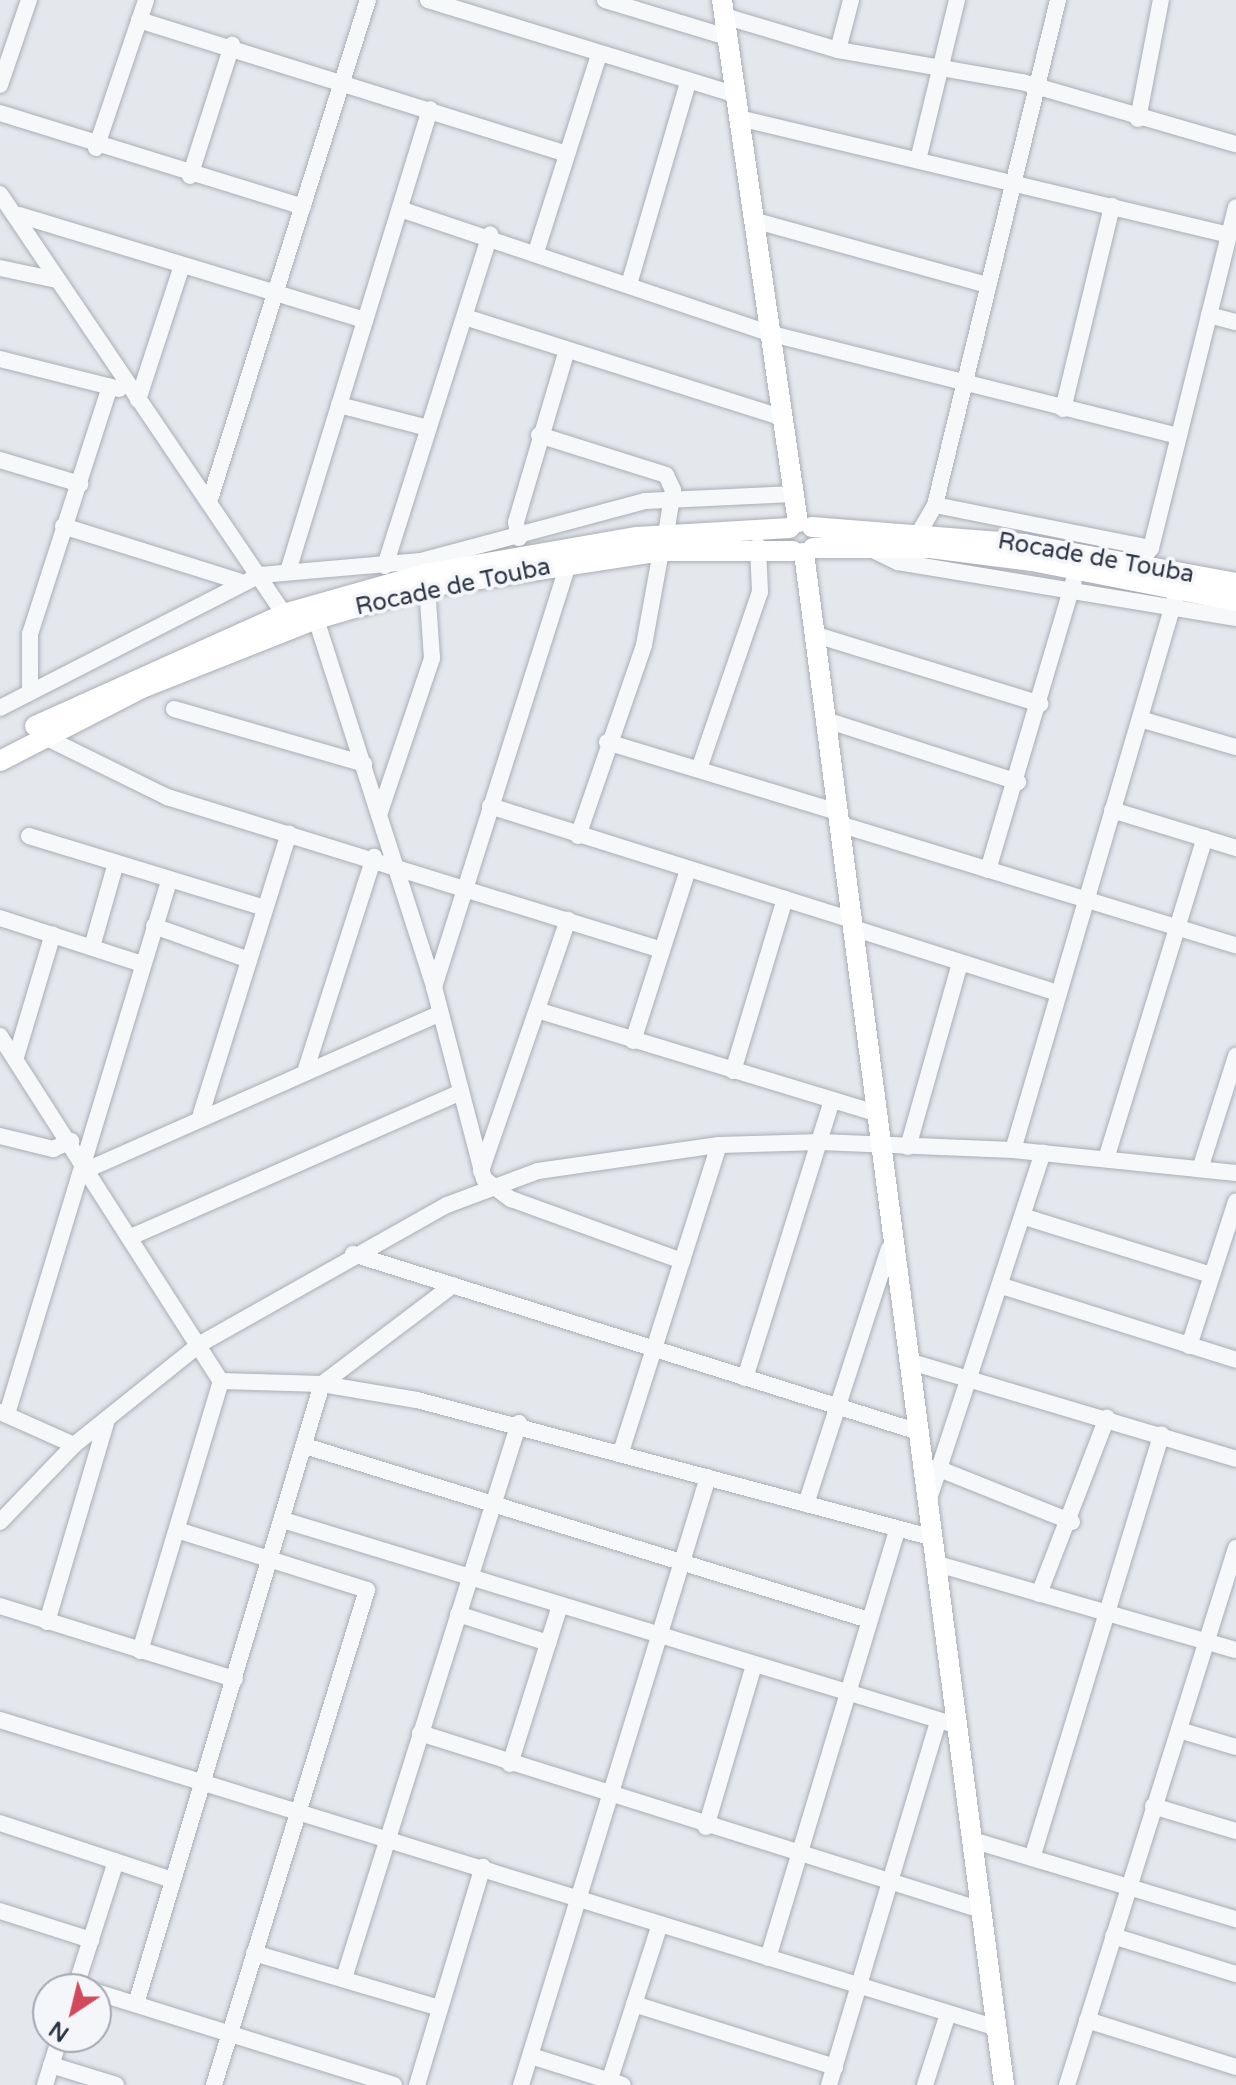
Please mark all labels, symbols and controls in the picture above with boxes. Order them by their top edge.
street label: Rocade de Touba [996,527,1196,589]
street label: Rocade de Touba [353,552,553,622]
north arrow [32,1973,112,2053]
text: N [45,2015,74,2047]

